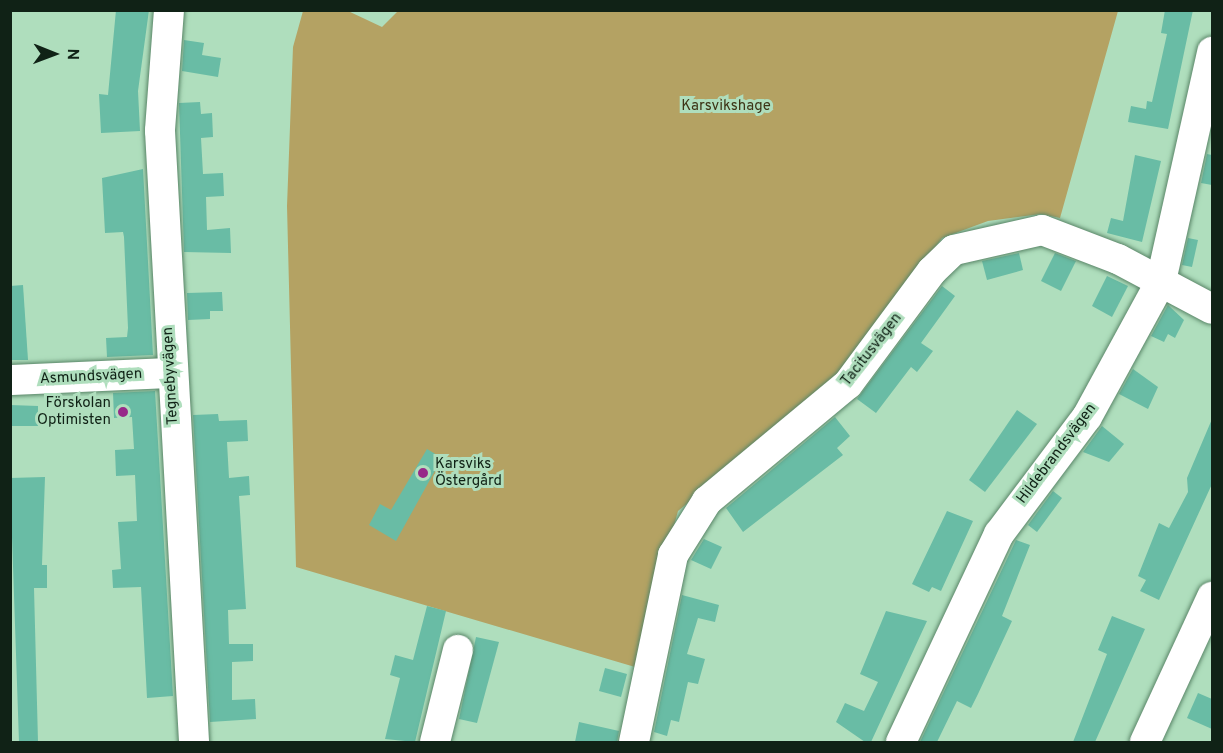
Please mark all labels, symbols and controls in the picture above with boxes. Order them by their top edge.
north arrow [24,24,84,84]
text: N [62,48,82,60]
park label: Karsvikshage [681,98,771,116]
street label: Tacitusvägen [838,310,906,390]
street label: Tegnebyvägen [159,327,183,425]
street label: Asmundsvägen [39,365,143,389]
place label: Förskolan Optimisten [37,394,111,429]
street label: Hildebrandsvägen [1013,400,1101,508]
marker: Förskolan Optimisten [116,405,130,419]
place label: Karsviks Östergård [435,455,502,490]
marker: Karsviks Östergård [416,466,430,480]

